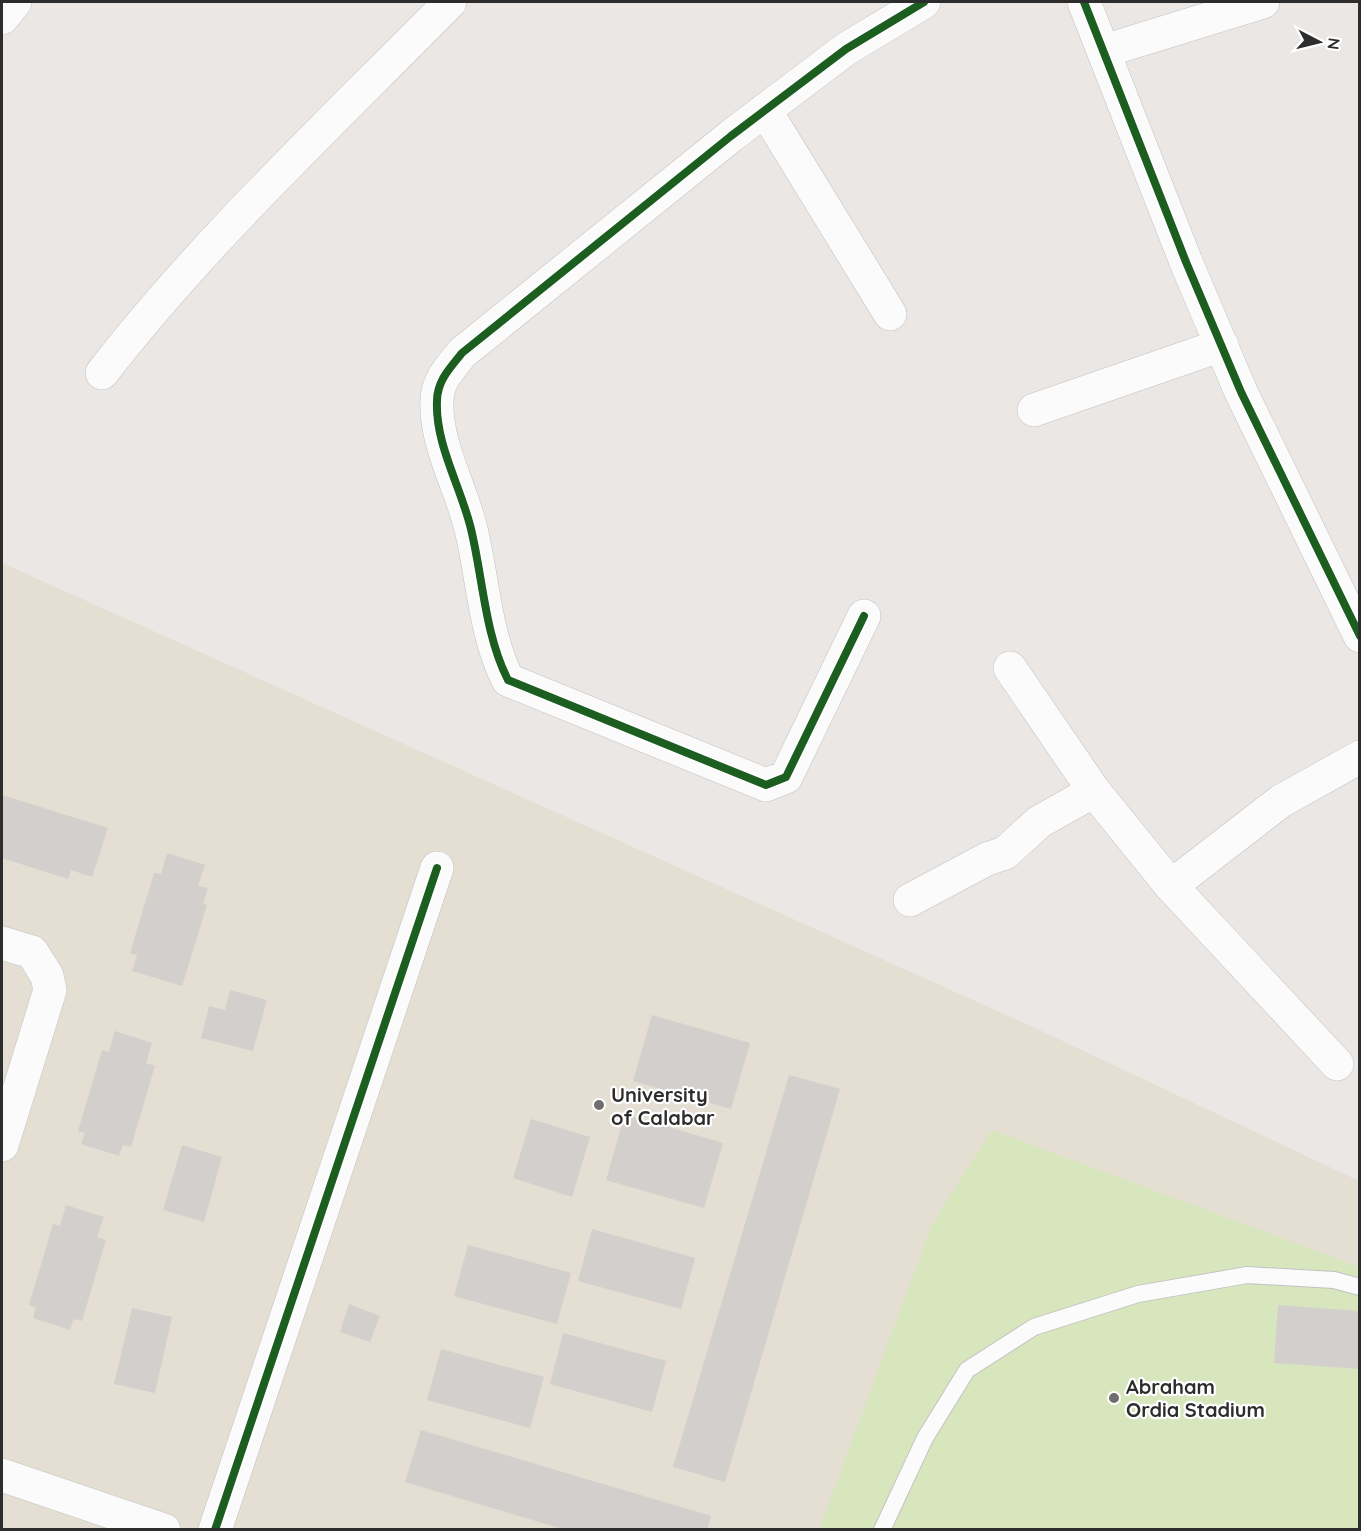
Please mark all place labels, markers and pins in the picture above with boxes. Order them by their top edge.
place label: University of Calabar [611,1082,715,1130]
marker: University of Calabar [592,1098,606,1112]
place label: Abraham Ordia Stadium [1126,1374,1265,1422]
marker: Abraham Ordia Stadium [1107,1391,1121,1405]

